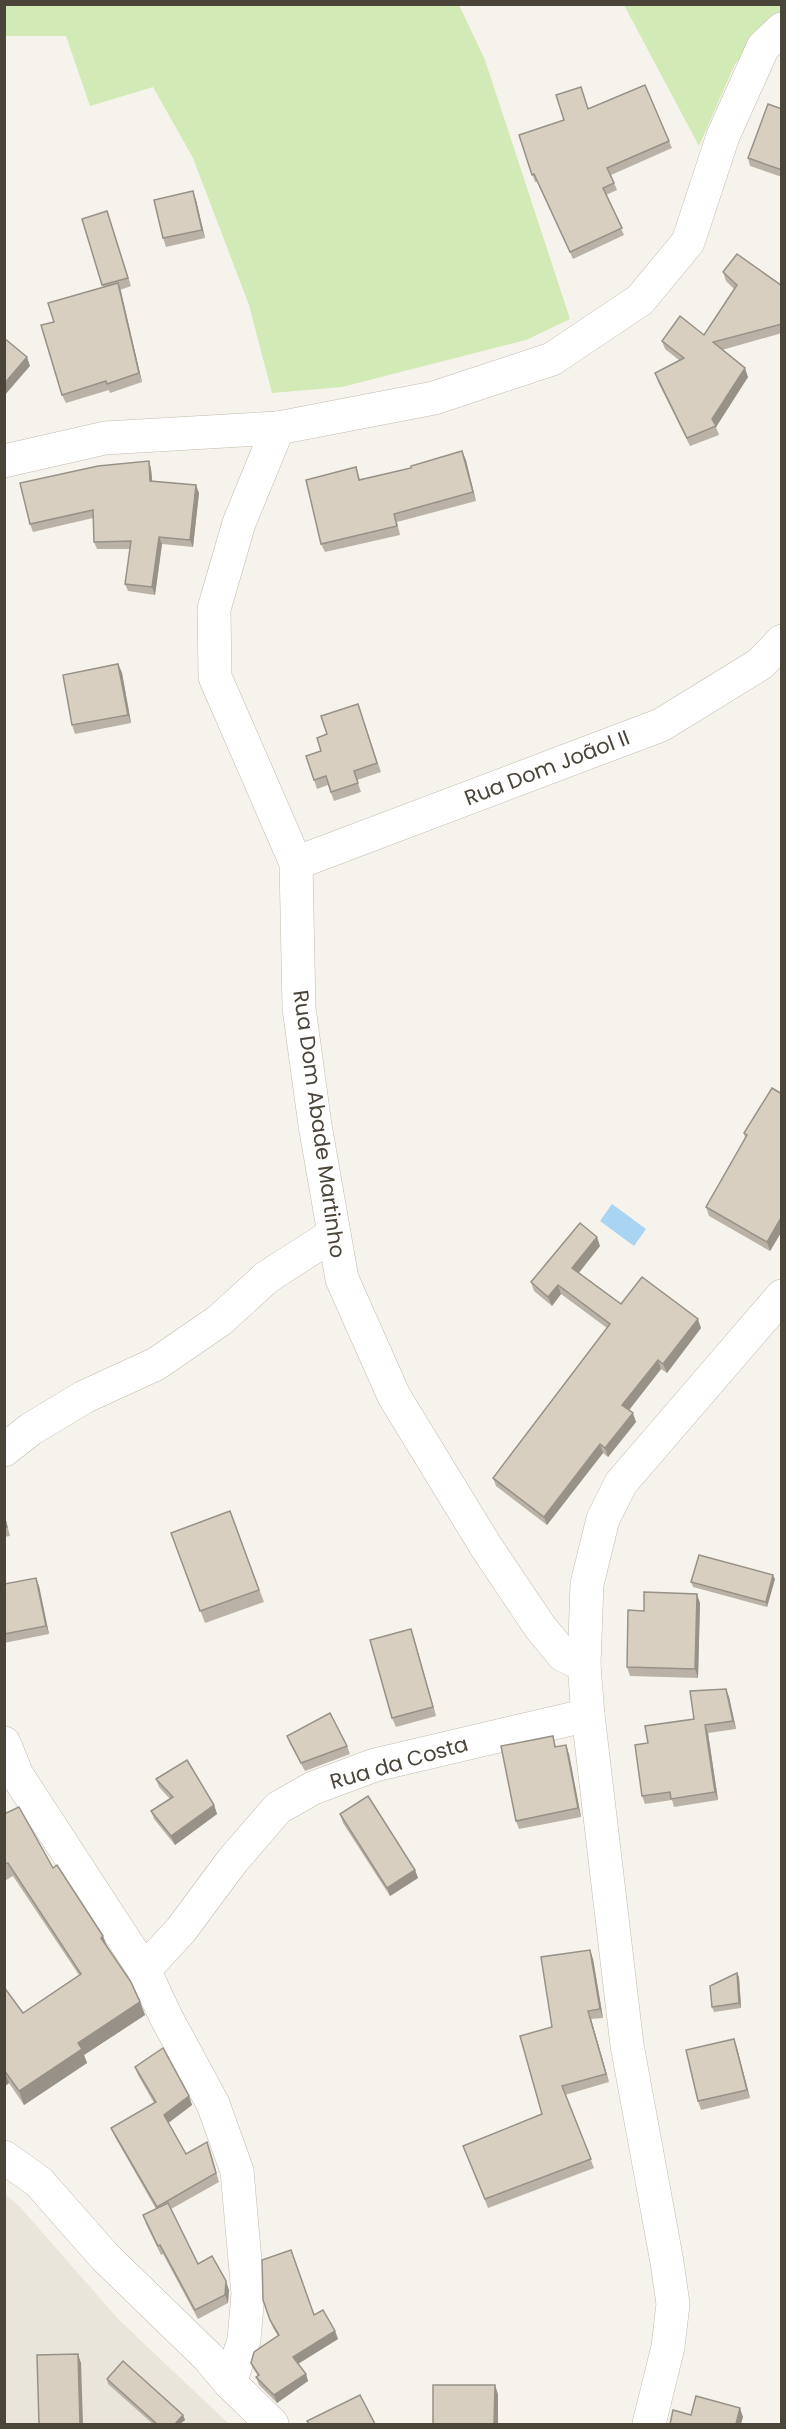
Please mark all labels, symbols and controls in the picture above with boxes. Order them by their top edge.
street label: Rua Dom Joãol II [460,723,634,812]
street label: Rua Dom Abade Martinho [286,988,353,1260]
street label: Rua da Costa [326,1729,471,1796]

